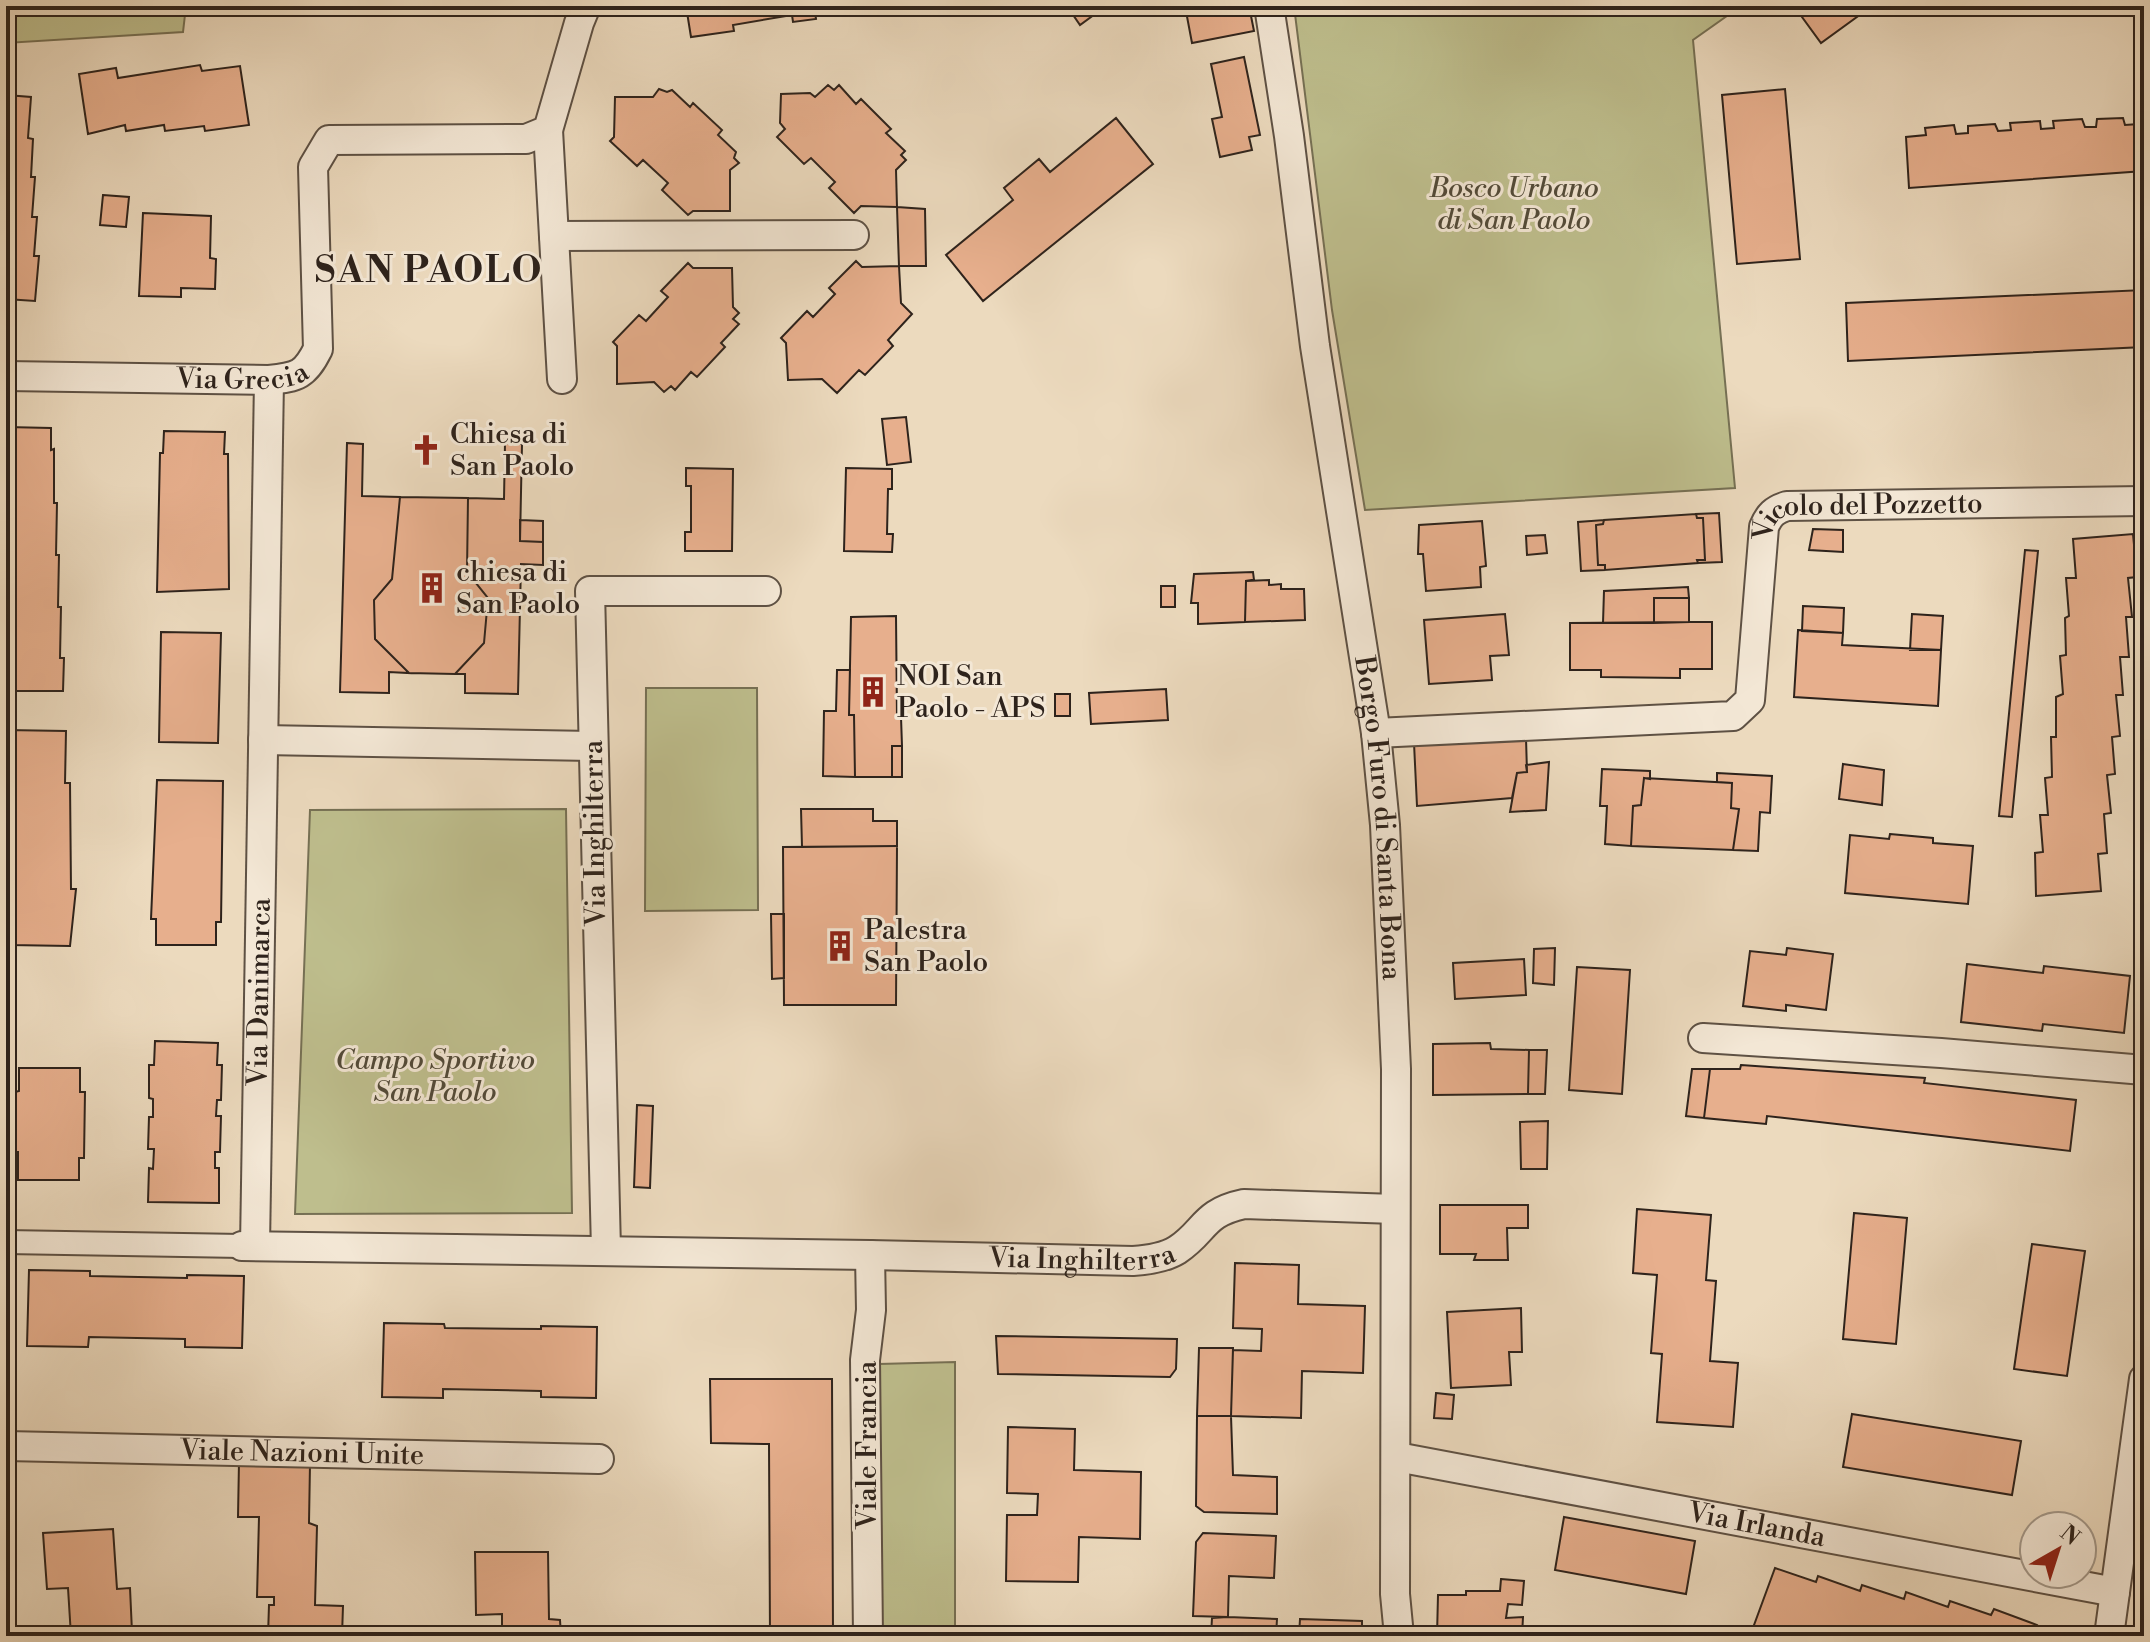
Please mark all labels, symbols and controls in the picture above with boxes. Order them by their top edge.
park label: Bosco Urbano di San Paolo [1428,171,1599,238]
district label: SAN PAOLO [315,249,543,294]
street label: Via Grecia [175,354,316,398]
place label: Chiesa di San Paolo [450,417,574,484]
church icon: Chiesa di San Paolo [409,433,443,467]
street label: Vicolo del Pozzetto [1745,486,1983,542]
place label: chiesa di San Paolo [456,555,580,622]
building icon: chiesa di San Paolo [415,571,449,605]
street label: Borgo Furo di Santa Bona [1346,653,1410,982]
place label: NOI San Paolo - APS [897,659,1046,726]
building icon: NOI San Paolo - APS [856,675,890,709]
street label: Via Inghilterra [576,739,614,927]
street label: Via Danimarca [240,897,278,1087]
place label: Palestra San Paolo [864,913,988,980]
building icon: Palestra San Paolo [823,929,857,963]
park label: Campo Sportivo San Paolo [335,1043,535,1110]
street label: Via Inghilterra [987,1236,1181,1279]
street label: Viale Francia [850,1360,885,1530]
street label: Viale Nazioni Unite [178,1432,424,1473]
street label: Via Irlanda [1684,1494,1829,1555]
north arrow [2018,1510,2098,1590]
text: N [2054,1520,2085,1552]

